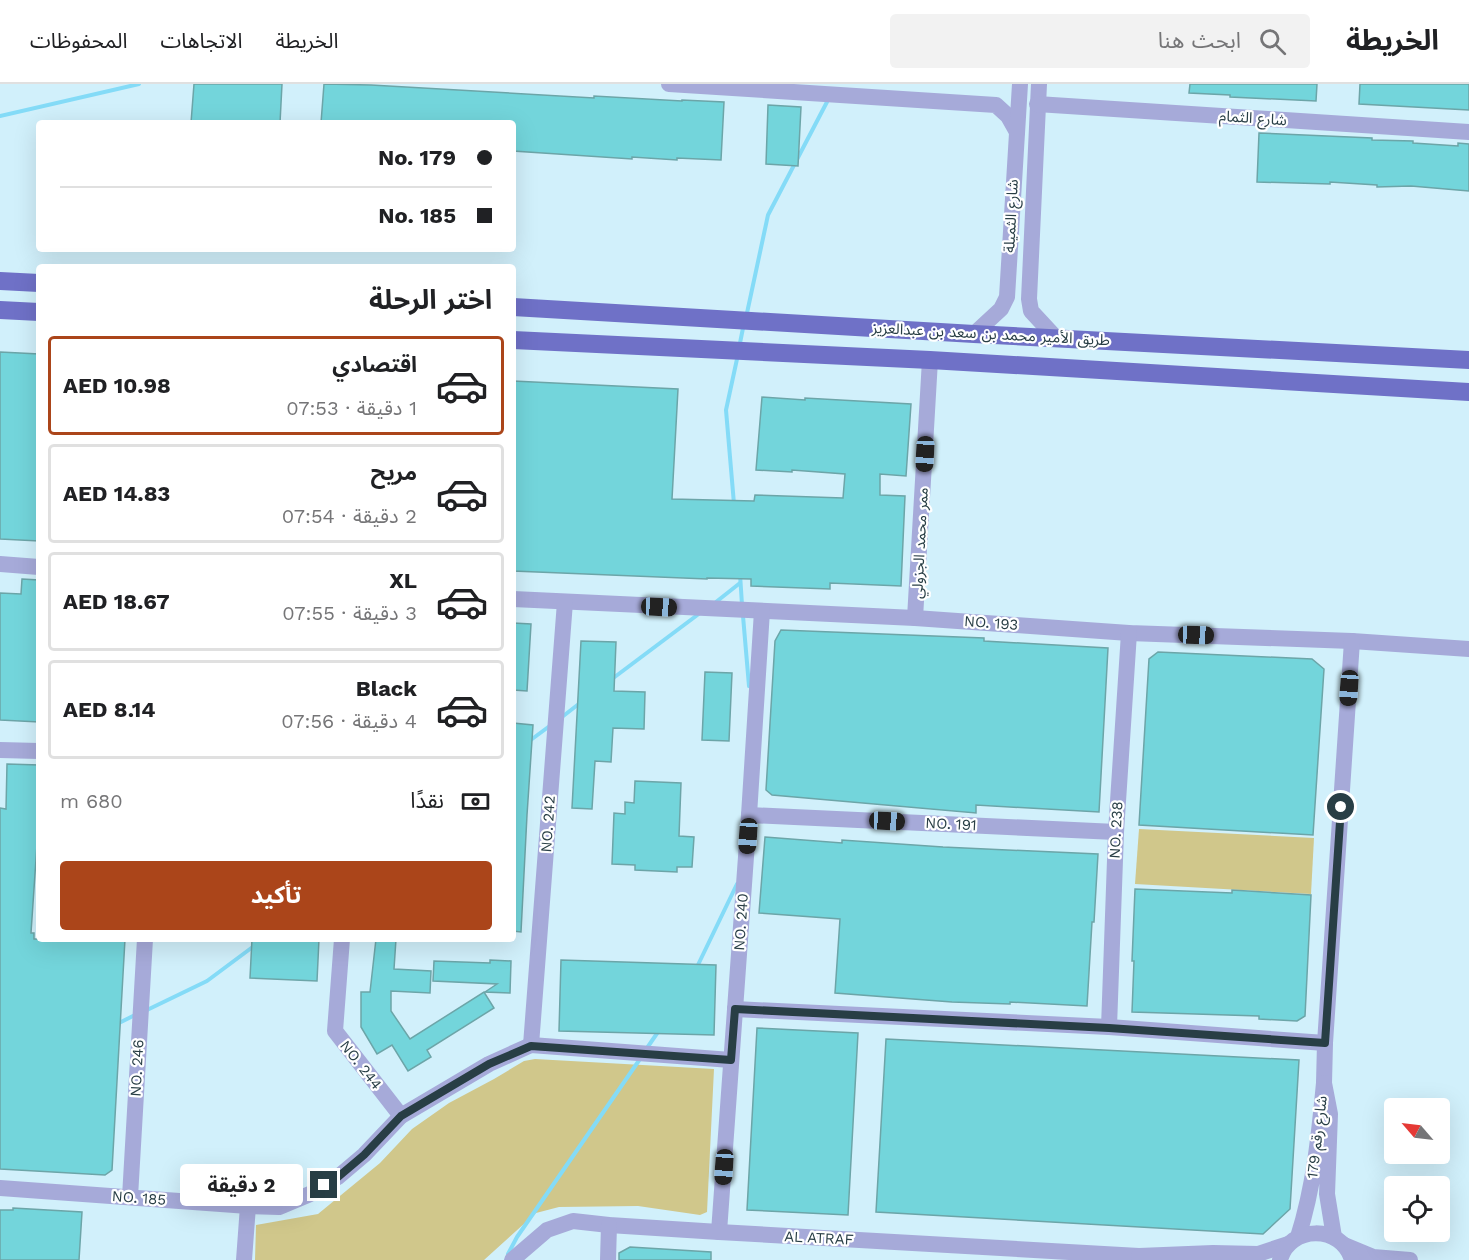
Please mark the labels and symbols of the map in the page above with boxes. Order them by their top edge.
street label: شارع الثمام [1218,107,1288,132]
street label: شارع الثميلة [1000,179,1025,253]
street label: طريق الأمير محمد بن سعد بن عبدالعزيز [871,319,1110,350]
car [915,436,935,472]
street label: ممر محمد الجزولي [908,487,934,599]
car [641,597,677,617]
street label: NO. 193 [963,612,1019,634]
car [1178,625,1214,645]
car [1339,669,1359,707]
route start [1327,793,1354,820]
street label: NO. 242 [537,795,559,853]
street label: NO. 238 [1106,801,1126,859]
car [869,811,905,831]
street label: NO. 191 [925,814,977,834]
car [738,817,758,855]
street label: NO. 240 [730,893,752,951]
street label: NO. 244 [336,1037,386,1093]
street label: NO. 246 [127,1039,147,1097]
street label: شارع رقم 179 [1303,1094,1334,1180]
north arrow [1384,1098,1450,1164]
car [714,1148,734,1186]
callout: 2 دقيقة [180,1164,303,1206]
route end [310,1171,337,1198]
street label: NO. 185 [111,1187,167,1209]
street label: AL ATRAF [784,1227,854,1249]

